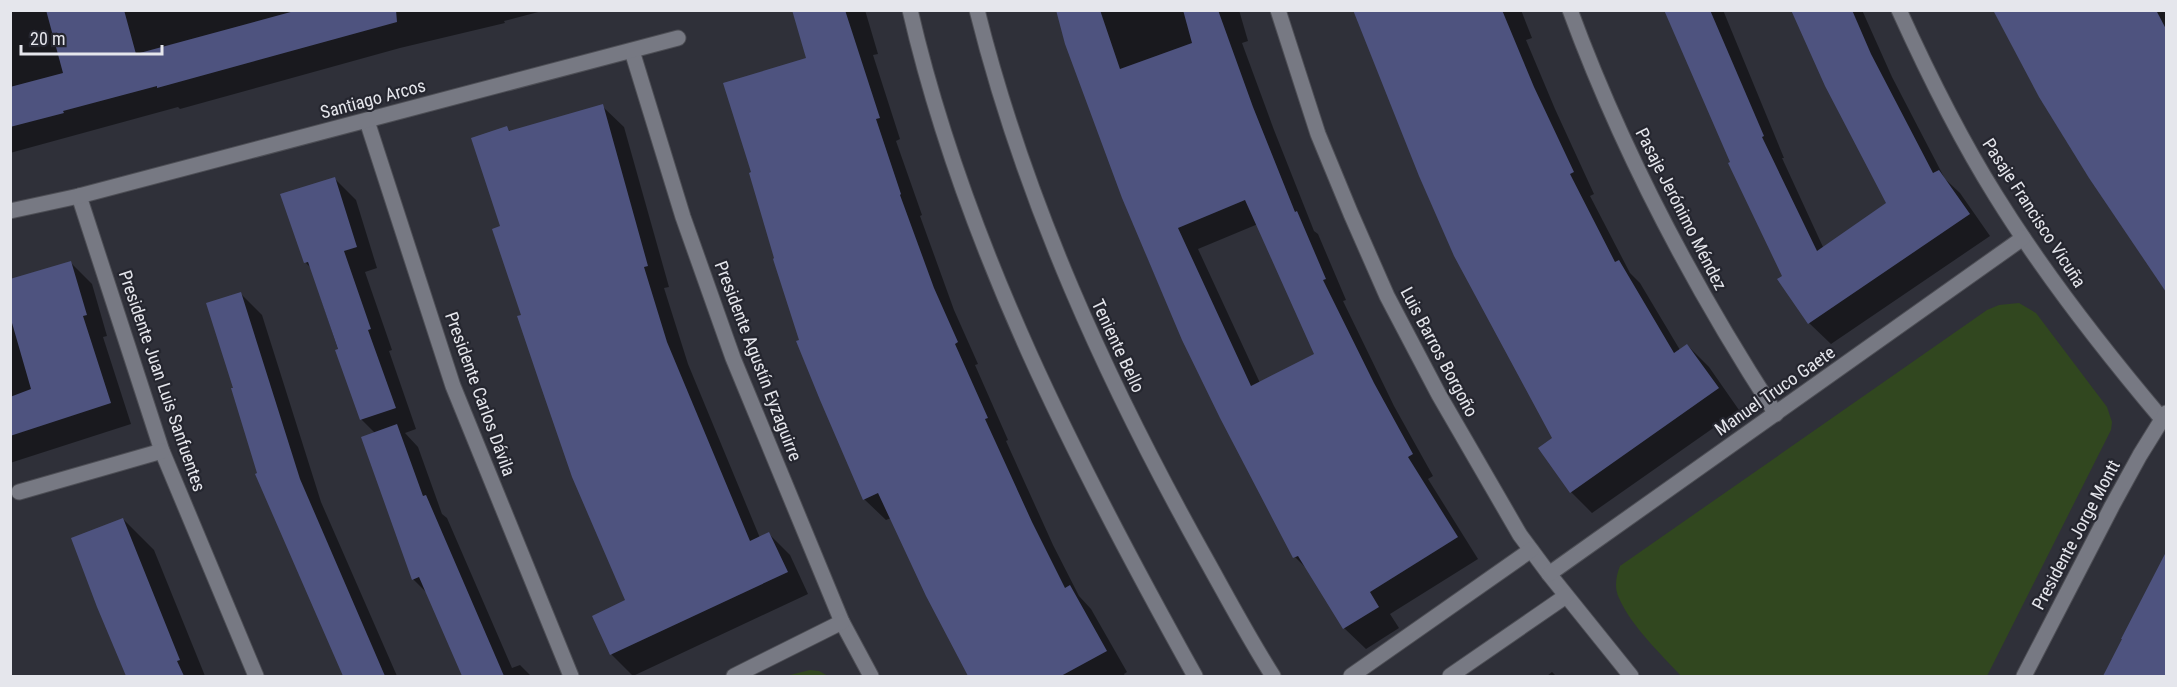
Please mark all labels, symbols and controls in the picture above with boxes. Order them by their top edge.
scale bar [21,18,162,56]
text: 20 m [30,28,65,49]
street label: Santiago Arcos [318,74,428,123]
street label: Pasaje Jerónimo Méndez [1631,124,1731,293]
street label: Pasaje Francisco Vicuña [1978,134,2090,291]
street label: Presidente Agustín Eyzaguirre [711,258,806,464]
street label: Presidente Juan Luis Sanfuentes [115,268,210,494]
street label: Luis Barros Borgoño [1396,283,1482,420]
street label: Teniente Bello [1088,296,1149,396]
street label: Presidente Carlos Dávila [441,309,520,479]
street label: Manuel Truco Gaete [1711,341,1839,440]
street label: Presidente Jorge Montt [2027,456,2124,613]

